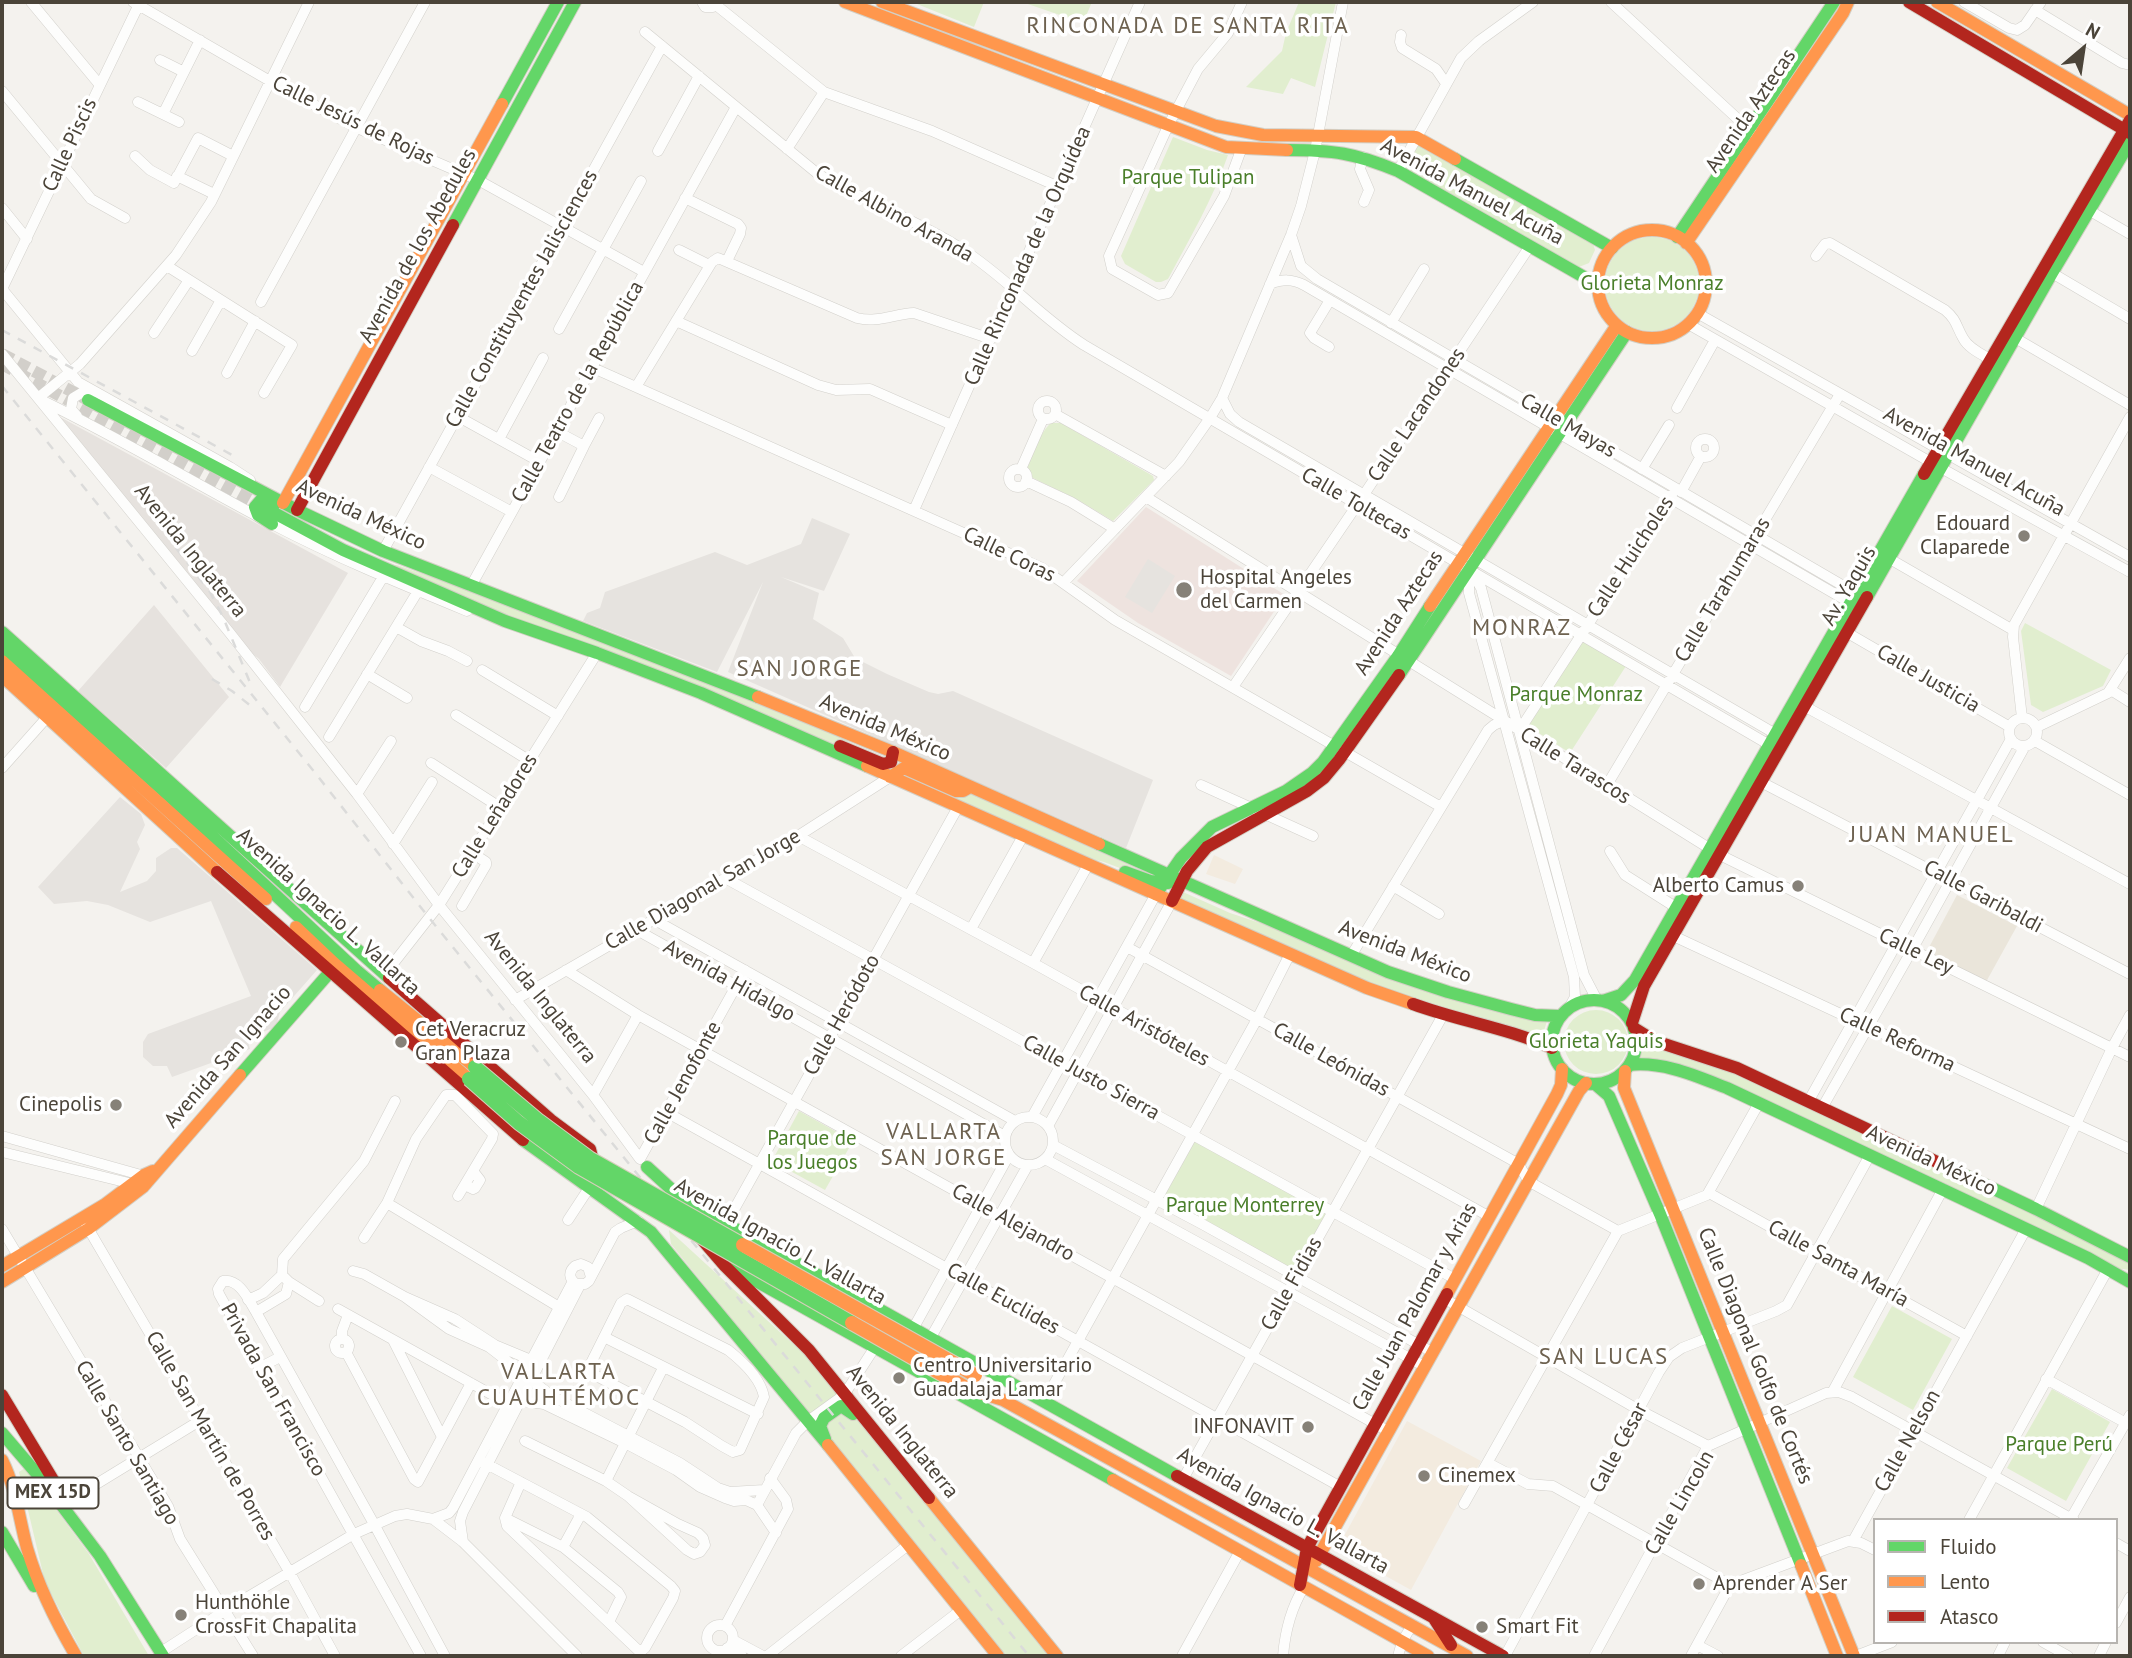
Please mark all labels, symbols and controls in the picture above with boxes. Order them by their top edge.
district label: RINCONADA DE SANTA RITA [1029,12,1347,40]
north arrow [2048,14,2118,84]
text: N [2082,17,2104,44]
street label: Avenida Aztecas [1700,44,1802,178]
street label: Calle Jesús de Rojas [268,71,438,171]
street label: Calle Piscis [37,94,103,196]
street label: Calle Rinconada de la Orquídea [959,122,1097,390]
street label: Avenida Manuel Acuña [1376,133,1568,251]
street label: Avenida de los Abedules [354,144,482,348]
street label: Calle Albino Aranda [810,160,978,268]
park label: Parque Tulipan [1121,165,1255,191]
street label: Calle Constituyentes Jalisciences [440,166,604,432]
park label: Glorieta Monraz [1580,271,1724,297]
street label: Calle Teatro de la República [507,277,649,507]
street label: Calle Lacandones [1363,343,1471,487]
street label: Calle Mayas [1516,388,1620,464]
street label: Avenida Manuel Acuña [1879,402,2069,522]
street label: Calle Toltecas [1296,462,1416,546]
street label: Avenida México [292,474,430,556]
street label: Avenida Inglaterra [129,479,251,623]
street label: Calle Huicholes [1582,492,1680,622]
place label: Edouard Claparede [1920,511,2010,561]
street label: Calle Tarahumaras [1670,513,1776,667]
street label: Calle Coras [959,522,1059,588]
marker: Edouard Claparede [2016,528,2032,544]
street label: Av. Yaquis [1816,542,1882,630]
street label: Avenida Aztecas [1349,546,1449,680]
place label: Hospital Angeles del Carmen [1200,565,1352,615]
marker: Hospital Angeles del Carmen [1174,580,1194,600]
district label: MONRAZ [1473,614,1571,642]
street label: Calle Justicia [1872,639,1984,719]
district label: SAN JORGE [738,655,862,683]
park label: Parque Monraz [1509,682,1643,708]
street label: Avenida México [816,689,954,767]
street label: Calle Tarascos [1515,722,1635,810]
street label: Calle Leñadores [447,749,543,883]
district label: JUAN MANUEL [1851,821,2013,849]
street label: Avenida Ignacio L. Vallarta [231,823,425,1001]
street label: Calle Diagonal San Jorge [601,824,805,956]
street label: Calle Garibaldi [1919,855,2047,939]
place label: Alberto Camus [1653,873,1784,899]
marker: Alberto Camus [1790,878,1806,894]
street label: Avenida México [1335,915,1475,989]
street label: Calle Ley [1874,923,1958,981]
street label: Avenida Inglaterra [479,925,601,1069]
street label: Avenida Hidalgo [659,934,799,1028]
street label: Calle Heródoto [798,950,886,1080]
street label: Avenida San Ignacio [159,980,297,1134]
street label: Calle Aristóteles [1074,980,1214,1072]
street label: Calle Reforma [1835,1002,1959,1078]
place label: Cet Veracruz Gran Plaza [415,1017,526,1067]
street label: Calle Jenofonte [639,1017,727,1149]
street label: Calle Leónidas [1268,1018,1394,1102]
park label: Glorieta Yaquis [1529,1029,1663,1055]
street label: Calle Justo Sierra [1018,1030,1164,1126]
marker: Cet Veracruz Gran Plaza [393,1034,409,1050]
place label: Cinepolis [19,1092,102,1118]
marker: Cinepolis [108,1097,124,1113]
district label: VALLARTA SAN JORGE [882,1118,1006,1172]
street label: Avenida México [1862,1120,2000,1202]
park label: Parque de los Juegos [766,1126,858,1176]
street label: Avenida Ignacio L. Vallarta [670,1173,890,1311]
street label: Calle Alejandro [947,1179,1079,1267]
park label: Parque Monterrey [1166,1193,1324,1219]
street label: Calle Juan Palomar y Arias [1347,1198,1483,1416]
street label: Calle Santa María [1763,1215,1913,1313]
street label: Calle Diagonal Golfo de Cortés [1692,1224,1818,1488]
street label: Calle Fidias [1256,1233,1328,1335]
street label: Calle Euclides [942,1258,1064,1340]
street label: Privada San Francisco [215,1299,331,1481]
street label: Calle San Martín de Porres [140,1327,280,1545]
district label: SAN LUCAS [1540,1343,1668,1371]
place label: Centro Universitario Guadalaja Lamar [913,1353,1092,1403]
street label: Calle Santo Santiago [70,1356,184,1530]
district label: VALLARTA CUAUHTÉMOC [478,1358,640,1412]
street label: Avenida Inglaterra [841,1360,963,1504]
marker: Centro Universitario Guadalaja Lamar [891,1370,907,1386]
street label: Calle Nelson [1870,1385,1946,1497]
street label: Calle César [1585,1398,1653,1498]
place label: INFONAVIT [1193,1414,1294,1440]
marker: INFONAVIT [1300,1419,1316,1435]
park label: Parque Perú [2005,1432,2113,1458]
street label: Avenida Ignacio L. Vallarta [1173,1442,1393,1580]
street label: Calle Lincoln [1640,1446,1720,1560]
place label: Cinemex [1438,1463,1516,1489]
marker: Cinemex [1416,1468,1432,1484]
road number: MEX 15D [7,1478,98,1508]
legend [1873,1518,2118,1644]
text: Fluido [1940,1533,1997,1560]
text: Lento [1940,1568,1990,1595]
place label: Aprender A Ser [1713,1571,1848,1597]
marker: Aprender A Ser [1691,1576,1707,1592]
place label: Hunthöhle CrossFit Chapalita [195,1590,357,1640]
text: Atasco [1940,1603,1999,1630]
marker: Hunthöhle CrossFit Chapalita [173,1607,189,1623]
place label: Smart Fit [1496,1614,1579,1640]
marker: Smart Fit [1474,1619,1490,1635]

